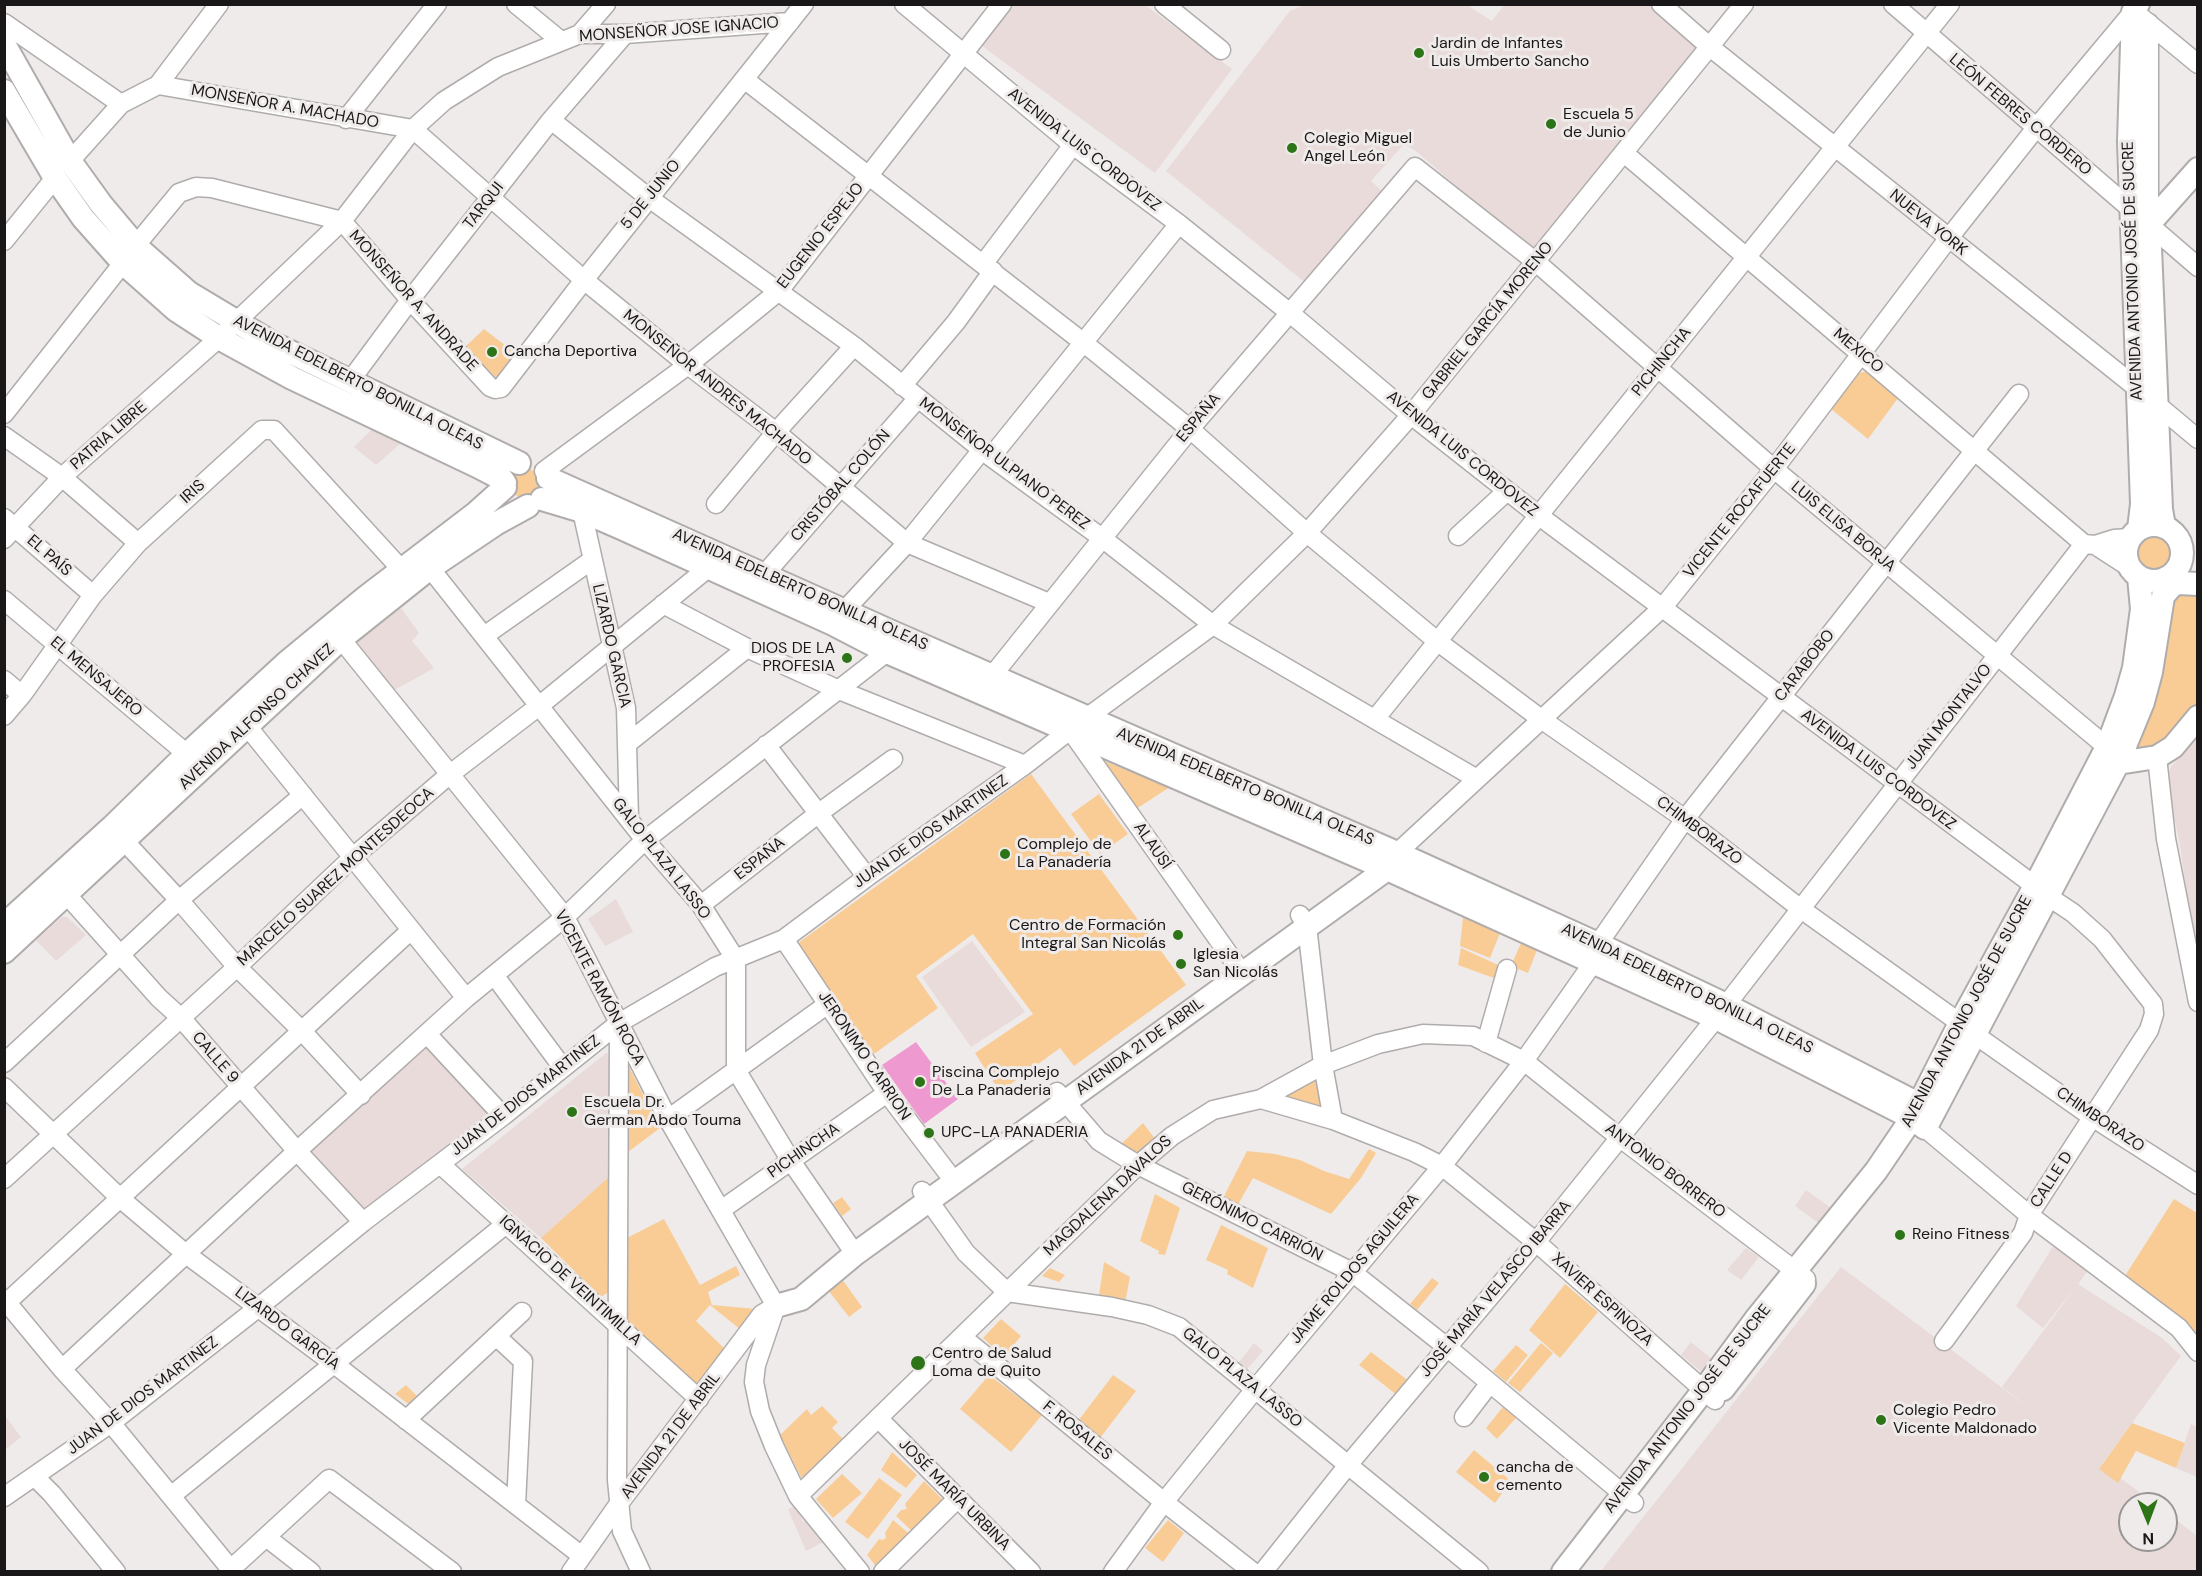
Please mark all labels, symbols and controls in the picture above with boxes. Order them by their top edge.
street label: MONSEÑOR JOSE IGNACIO [579,13,779,47]
place label: Jardin de Infantes Luis Umberto Sancho [1431,34,1589,72]
marker: Jardin de Infantes Luis Umberto Sancho [1412,46,1426,60]
street label: LEÓN FEBRES CORDERO [1945,50,2095,180]
street label: MONSEÑOR A. MACHADO [190,81,380,133]
street label: AVENIDA LUIS CORDOVEZ [1004,84,1164,216]
place label: Escuela 5 de Junio [1563,105,1634,143]
marker: Escuela 5 de Junio [1544,117,1558,131]
place label: Colegio Miguel Angel León [1304,129,1412,167]
marker: Colegio Miguel Angel León [1285,141,1299,155]
street label: AVENIDA ANTONIO JOSÉ DE SUCRE [2119,141,2147,401]
street label: 5 DE JUNIO [617,156,685,234]
street label: TARQUI [460,179,508,233]
street label: EUGENIO ESPEJO [774,179,868,293]
street label: NUEVA YORK [1885,186,1971,260]
street label: MONSEÑOR A. ANDRADE [345,226,481,376]
street label: GABRIEL GARCÍA MORENO [1418,238,1558,404]
street label: MONSEÑOR ANDRES MACHADO [619,306,815,470]
street label: AVENIDA EDELBERTO BONILLA OLEAS [230,311,486,455]
street label: PICHINCHA [1628,324,1696,400]
street label: MEXICO [1829,324,1887,378]
place label: Cancha Deportiva [504,342,637,362]
marker: Cancha Deportiva [485,345,499,359]
street label: AVENIDA LUIS CORDOVEZ [1382,387,1542,521]
street label: ESPAÑA [1173,389,1225,447]
street label: MONSEÑOR ULPIANO PEREZ [915,394,1093,534]
street label: PATRIA LIBRE [67,398,151,474]
street label: CRISTÓBAL COLÓN [787,426,895,546]
street label: VICENTE ROCAFUERTE [1680,440,1800,582]
street label: IRIS [177,476,209,508]
street label: LUIS ELISA BORJA [1787,478,1899,576]
street label: AVENIDA EDELBERTO BONILLA OLEAS [669,525,931,655]
street label: EL PAÍS [23,531,75,581]
street label: LIZARDO GARCIA [587,582,635,710]
street label: CARABOBO [1771,626,1839,706]
street label: EL MENSAJERO [46,633,146,721]
place label: DIOS DE LA PROFESIA [751,639,835,677]
street label: AVENIDA ALFONSO CHAVEZ [175,640,339,794]
marker: DIOS DE LA PROFESIA [840,651,854,665]
street label: JUAN MONTALVO [1902,661,1996,773]
street label: AVENIDA LUIS CORDOVEZ [1797,705,1959,835]
street label: AVENIDA EDELBERTO BONILLA OLEAS [1113,724,1377,850]
street label: JUAN DE DIOS MARTINEZ [850,771,1012,893]
street label: MARCELO SUAREZ MONTESDEOCA [234,784,438,970]
street label: CHIMBORAZO [1652,793,1746,869]
street label: GALO PLAZA LASSO [608,795,714,923]
street label: ALAUSÍ [1129,819,1175,873]
street label: ESPAÑA [731,833,789,885]
place label: Complejo de La Panadería [1017,835,1112,873]
marker: Complejo de La Panadería [998,847,1012,861]
street label: AVENIDA ANTONIO JOSÉ DE SUCRE [1898,893,2036,1131]
street label: VICENTE RAMÓN ROCA [550,907,648,1069]
place label: Centro de Formación Integral San Nicolás [1009,916,1166,954]
street label: AVENIDA EDELBERTO BONILLA OLEAS [1558,919,1816,1059]
marker: Centro de Formación Integral San Nicolás [1171,928,1185,942]
place label: Iglesia San Nicolás [1193,945,1278,983]
marker: Iglesia San Nicolás [1174,957,1188,971]
street label: JERONIMO CARRION [814,988,914,1124]
street label: AVENIDA 21 DE ABRIL [1072,994,1208,1100]
street label: CALLE 9 [187,1028,243,1088]
street label: JUAN DE DIOS MARTINEZ [448,1032,604,1160]
place label: Piscina Complejo De La Panaderia [932,1063,1060,1101]
marker: Piscina Complejo De La Panaderia [913,1075,927,1089]
street label: CHIMBORAZO [2052,1083,2148,1157]
place label: Escuela Dr. German Abdo Touma [584,1093,741,1131]
marker: Escuela Dr. German Abdo Touma [565,1105,579,1119]
street label: PICHINCHA [764,1119,844,1183]
street label: ANTONIO BORRERO [1601,1119,1729,1223]
place label: UPC-LA PANADERIA [941,1123,1088,1143]
marker: UPC-LA PANADERIA [922,1126,936,1140]
street label: MAGDALENA DÁVALOS [1040,1132,1176,1260]
street label: CALLE D [2027,1148,2077,1212]
street label: GERÓNIMO CARRIÓN [1178,1178,1326,1266]
street label: JAIME ROLDOS AGUILERA [1287,1190,1423,1348]
street label: JOSÉ MARÍA VELASCO IBARRA [1416,1197,1576,1381]
street label: IGNACIO DE VEINTIMILLA [495,1212,645,1350]
place label: Reino Fitness [1912,1225,2010,1245]
marker: Reino Fitness [1893,1228,1907,1242]
street label: XAVIER ESPINOZA [1547,1249,1657,1351]
street label: LIZARDO GARCÍA [231,1283,343,1375]
street label: AVENIDA ANTONIO JOSÉ DE SUCRE [1601,1301,1775,1517]
street label: GALO PLAZA LASSO [1178,1324,1306,1432]
street label: JUAN DE DIOS MARTINEZ [64,1333,222,1459]
place label: Centro de Salud Loma de Quito [932,1344,1052,1382]
marker: Centro de Salud Loma de Quito [909,1354,927,1372]
street label: AVENIDA 21 DE ABRIL [617,1369,725,1503]
street label: F. ROSALES [1038,1397,1116,1465]
place label: Colegio Pedro Vicente Maldonado [1893,1401,2037,1439]
marker: Colegio Pedro Vicente Maldonado [1874,1413,1888,1427]
street label: JOSÉ MARÍA URBINA [894,1435,1014,1555]
place label: cancha de cemento [1496,1458,1573,1496]
marker: cancha de cemento [1477,1470,1491,1484]
north arrow [2118,1492,2178,1552]
text: N [2142,1528,2154,1549]

